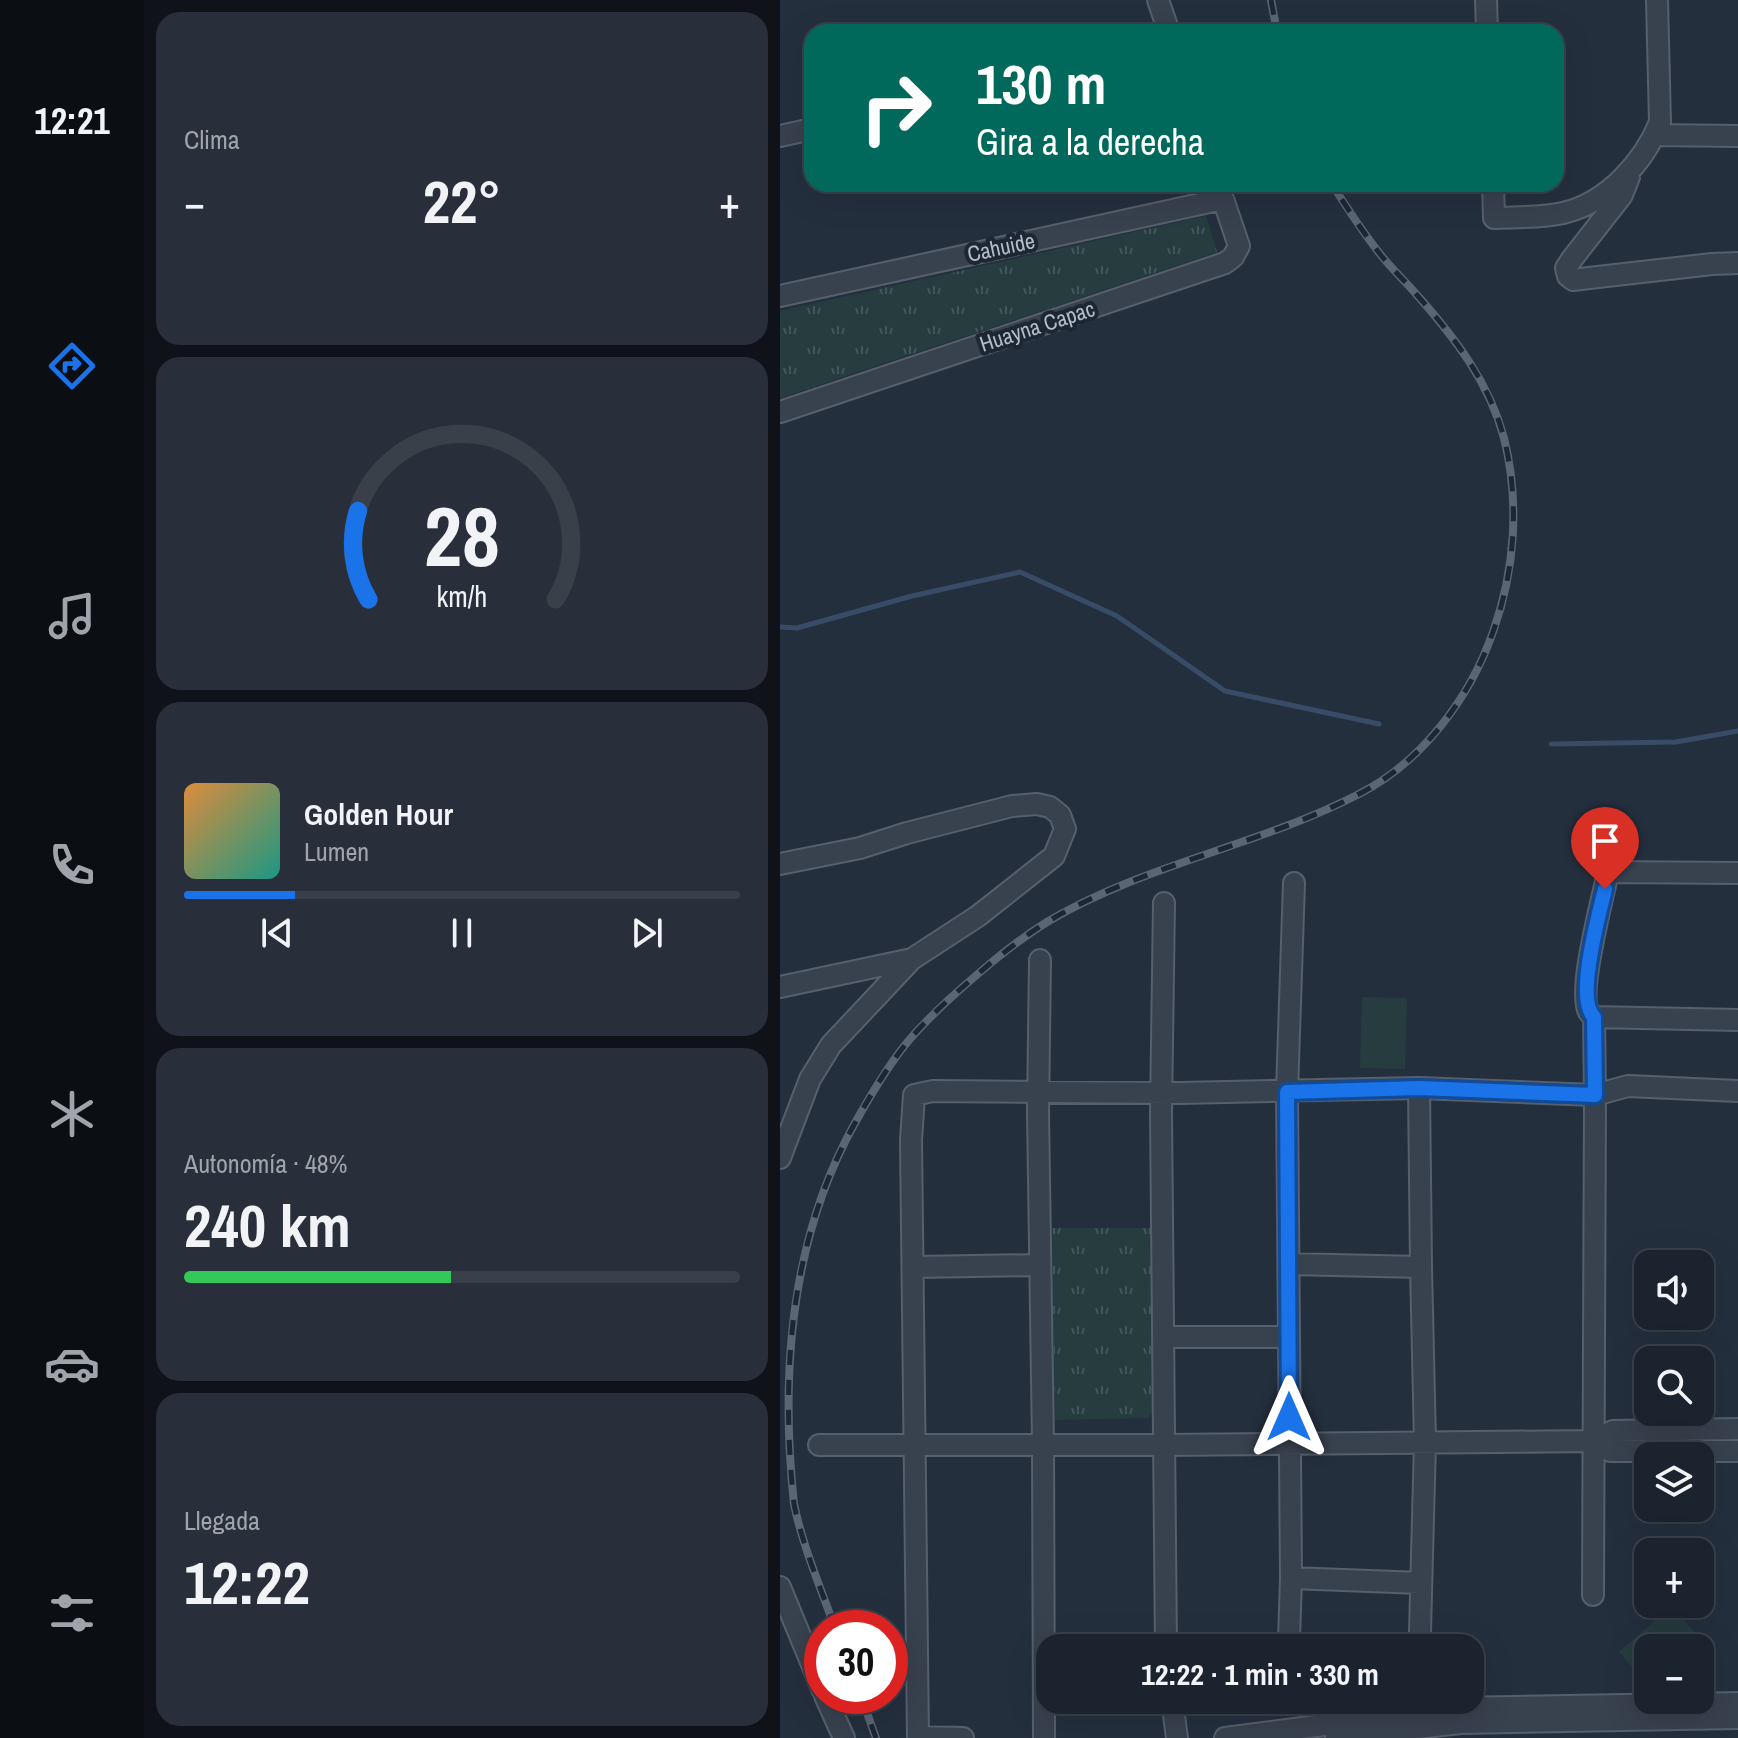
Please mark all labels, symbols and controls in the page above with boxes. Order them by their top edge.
text: 130 m [976,46,1106,121]
icon: right [844,56,948,160]
text: 12:21 [34,97,110,145]
text: Gira a la derecha [976,118,1204,166]
text: Clima [184,122,240,157]
text: 22° [423,161,501,242]
text: − [184,172,205,232]
text: + [719,172,740,232]
street label: Cahuide [965,225,1037,269]
street label: Huayna Capac [976,293,1098,359]
icon: directions [44,338,100,394]
text: 28 [424,479,500,591]
text: km/h [437,577,487,616]
icon: music [44,588,100,644]
text: Golden Hour [304,794,453,834]
pin [1571,807,1639,889]
icon: arrive [1583,819,1627,863]
text: Lumen [304,834,369,869]
icon: phone [44,837,100,893]
icon: previous [255,911,299,955]
icon: pause [440,911,484,955]
icon: next [625,911,669,955]
icon: climate [44,1086,100,1142]
text: Autonomía · 48% [184,1146,348,1181]
text: 240 km [184,1185,351,1266]
map controls [1634,1250,1714,1714]
button: sound [1634,1250,1714,1330]
icon: car [44,1336,100,1392]
button: search [1634,1346,1714,1426]
position arrow [1247,1375,1331,1459]
button: layers [1634,1442,1714,1522]
text: Llegada [184,1503,260,1538]
button: + [1634,1538,1714,1618]
text: 12:22 [184,1542,310,1623]
icon: filters [44,1585,100,1641]
speed limit sign: 30 [804,1610,908,1714]
button: − [1634,1634,1714,1714]
text: 12:22 · 1 min · 330 m [1141,1654,1379,1694]

